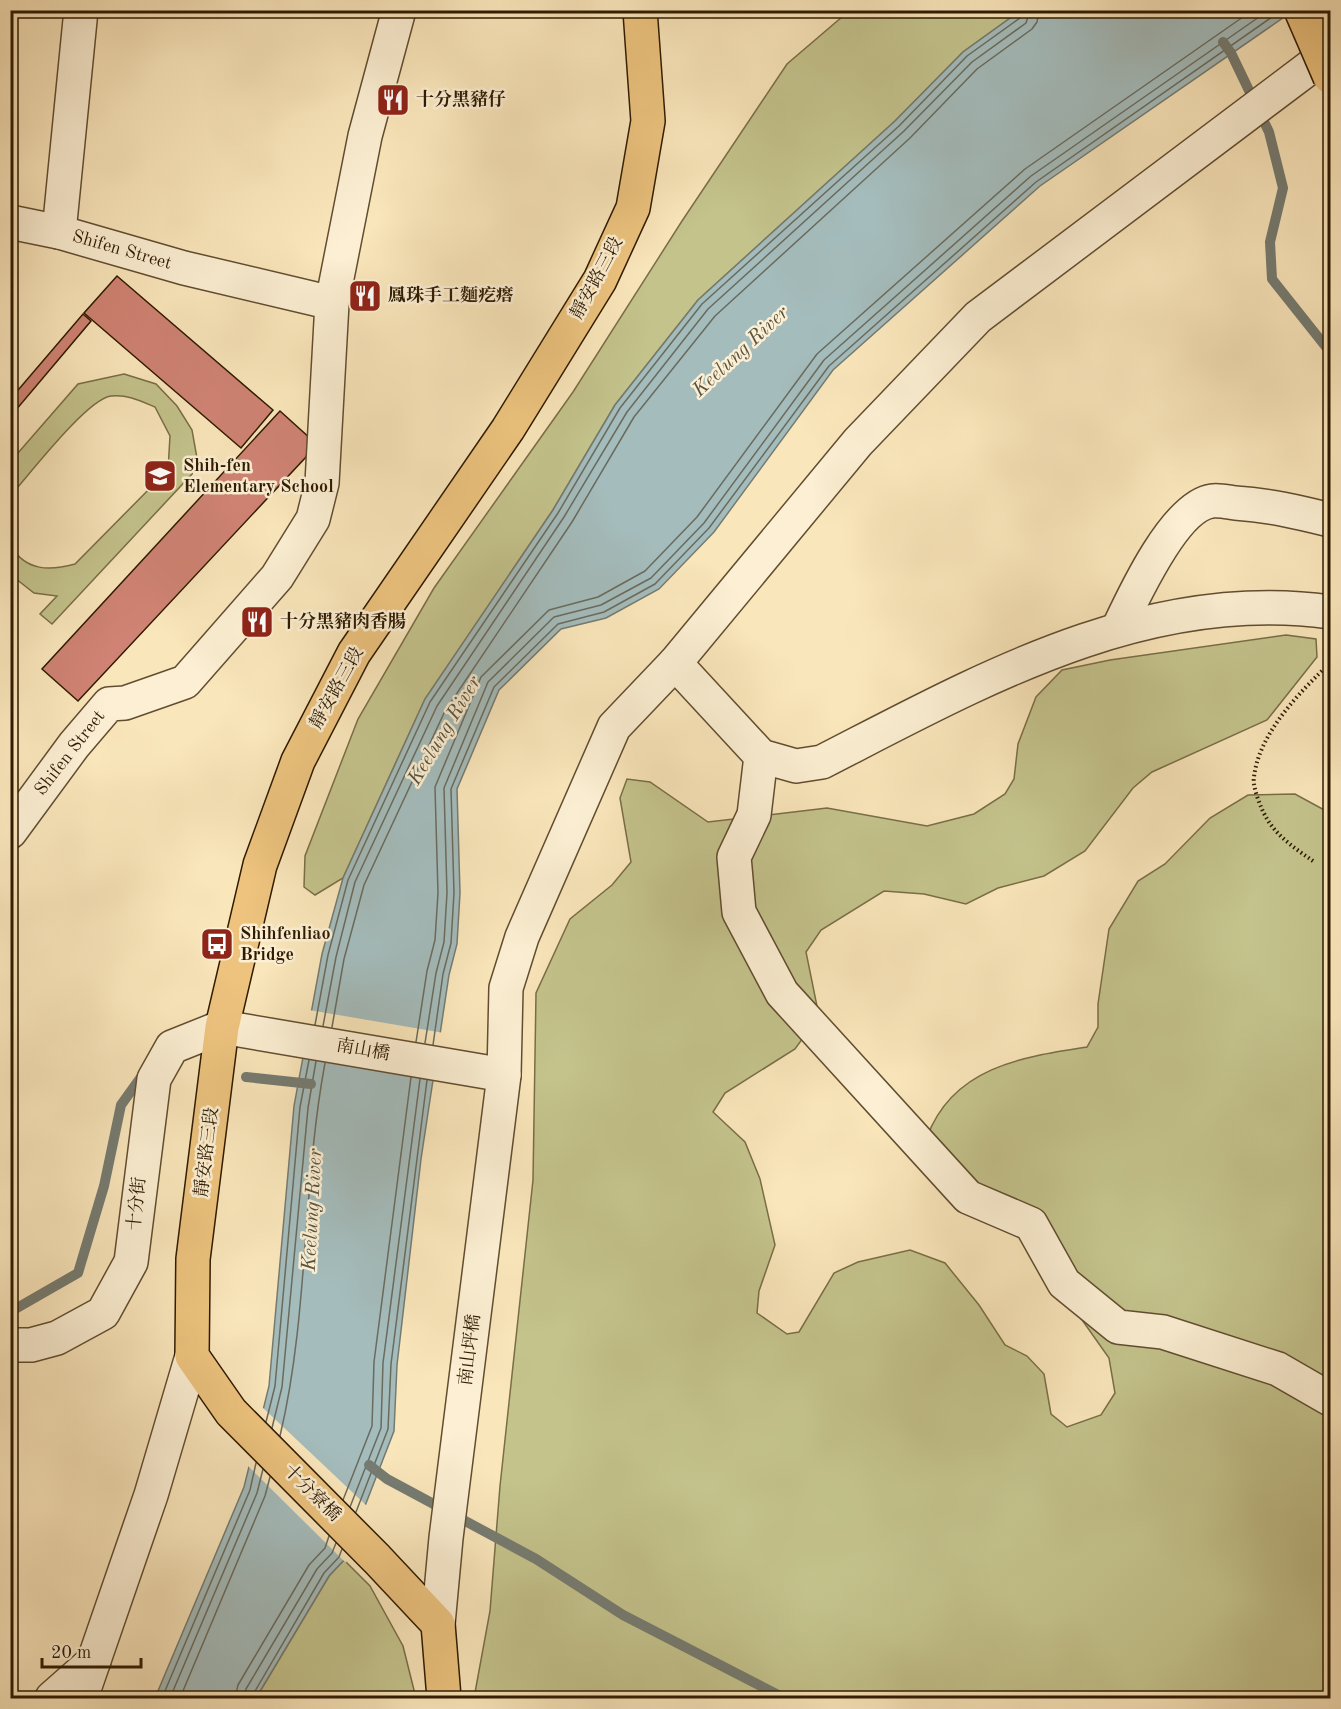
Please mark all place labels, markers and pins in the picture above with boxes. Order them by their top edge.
restaurant icon: 十分黑豬仔 [375,82,411,118]
place label: 十分黑豬仔 [416,89,506,109]
restaurant icon: 鳳珠手工麵疙瘩 [347,278,383,314]
place label: 鳳珠手工麵疙瘩 [388,285,514,305]
place label: Shih-fen Elementary School [183,457,334,496]
school or university icon: Shih-fen Elementary School [142,458,178,494]
restaurant icon: 十分黑豬肉香腸 [239,604,275,640]
place label: 十分黑豬肉香腸 [280,611,406,631]
place label: Shihfenliao Bridge [240,925,331,964]
bus stop icon: Shihfenliao Bridge [199,926,235,962]

